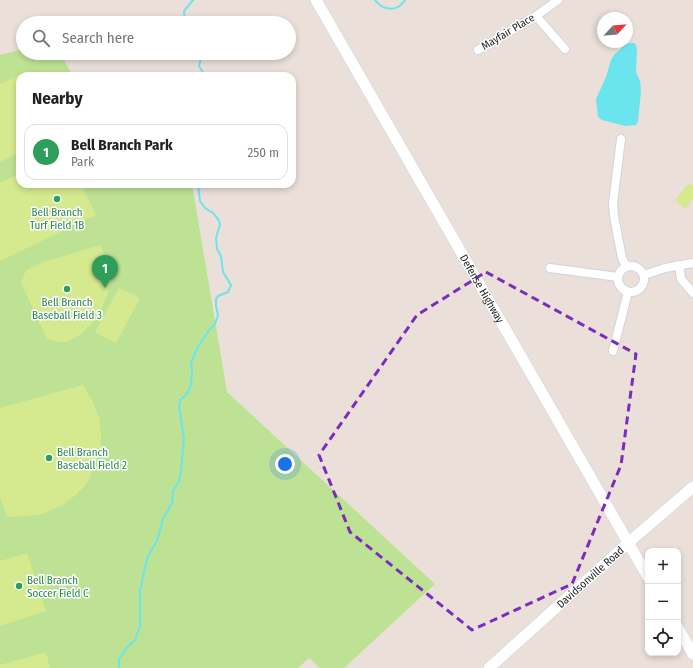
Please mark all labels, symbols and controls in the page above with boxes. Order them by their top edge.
street label: Mayfair Place [479,11,537,53]
north arrow [597,12,633,48]
search box [16,16,296,60]
icon: search [30,27,52,49]
text: Search here [62,29,134,47]
text: Nearby [32,88,83,109]
text: Bell Branch Park [71,136,173,154]
text: 1 [43,145,49,160]
text: 250 m [247,145,279,160]
text: Park [71,154,94,169]
marker: Bell Branch Turf Field 1B [52,194,62,204]
place label: Bell Branch Turf Field 1B [30,206,84,232]
street label: Defense Highway [457,252,507,325]
pin: 1 [92,255,118,288]
marker: Bell Branch Baseball Field 3 [62,284,72,294]
place label: Bell Branch Baseball Field 3 [32,296,102,322]
place label: Bell Branch Baseball Field 2 [57,446,127,472]
marker: Bell Branch Baseball Field 2 [44,453,54,463]
your location [275,454,295,474]
street label: Davidsonville Road [554,544,626,611]
map controls [645,548,681,656]
button: + [645,548,681,584]
place label: Bell Branch Soccer Field C [27,574,89,600]
marker: Bell Branch Soccer Field C [14,581,24,591]
button: − [645,584,681,620]
button: locate [645,620,681,656]

